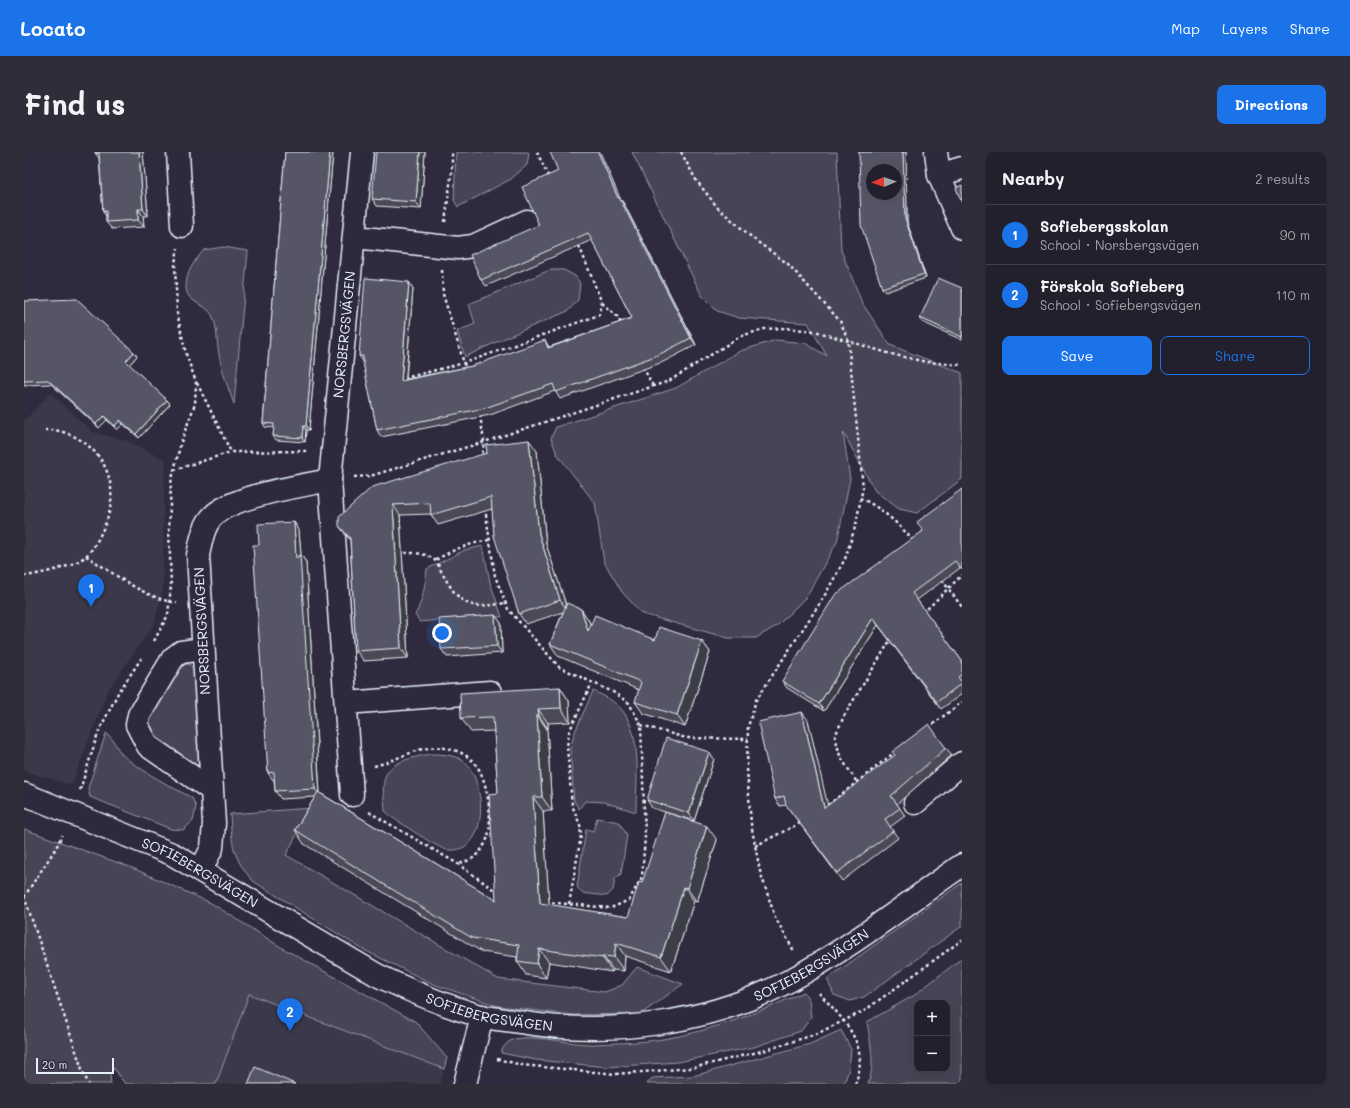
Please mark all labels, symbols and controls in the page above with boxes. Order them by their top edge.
text: Locato [20,16,86,41]
text: Map [1171,19,1200,38]
text: Layers [1222,19,1268,38]
text: Share [1290,19,1330,38]
button: Directions [1217,85,1326,124]
text: Find us [24,86,125,122]
north arrow [866,164,902,200]
text: Nearby [1002,167,1064,189]
text: 2 results [1255,170,1310,187]
text: Sofiebergsskolan [1040,216,1168,236]
text: 1 [1012,226,1018,243]
text: 90 m [1280,226,1310,243]
text: School · Norsbergsvägen [1040,236,1199,253]
street label: NORSBERGSVÄGEN [328,270,359,399]
text: Förskola Sofieberg [1040,276,1184,296]
text: 2 [1011,286,1019,303]
text: 110 m [1276,286,1310,303]
text: School · Sofiebergsvägen [1040,296,1201,313]
button: Save [1002,336,1152,375]
button: Share [1160,336,1310,375]
street label: NORSBERGSVÄGEN [189,567,214,695]
pin: 1 [78,574,104,607]
your location [432,623,452,643]
street label: SOFIEBERGSVÄGEN [139,833,262,912]
street label: SOFIEBERGSVÄGEN [751,924,872,1005]
street label: SOFIEBERGSVÄGEN [423,988,554,1035]
pin: 2 [277,998,303,1031]
map controls [914,1000,950,1072]
button: + [914,1000,950,1036]
button: − [914,1036,950,1072]
scale bar [36,1056,114,1075]
text: 20 m [42,1057,67,1072]

